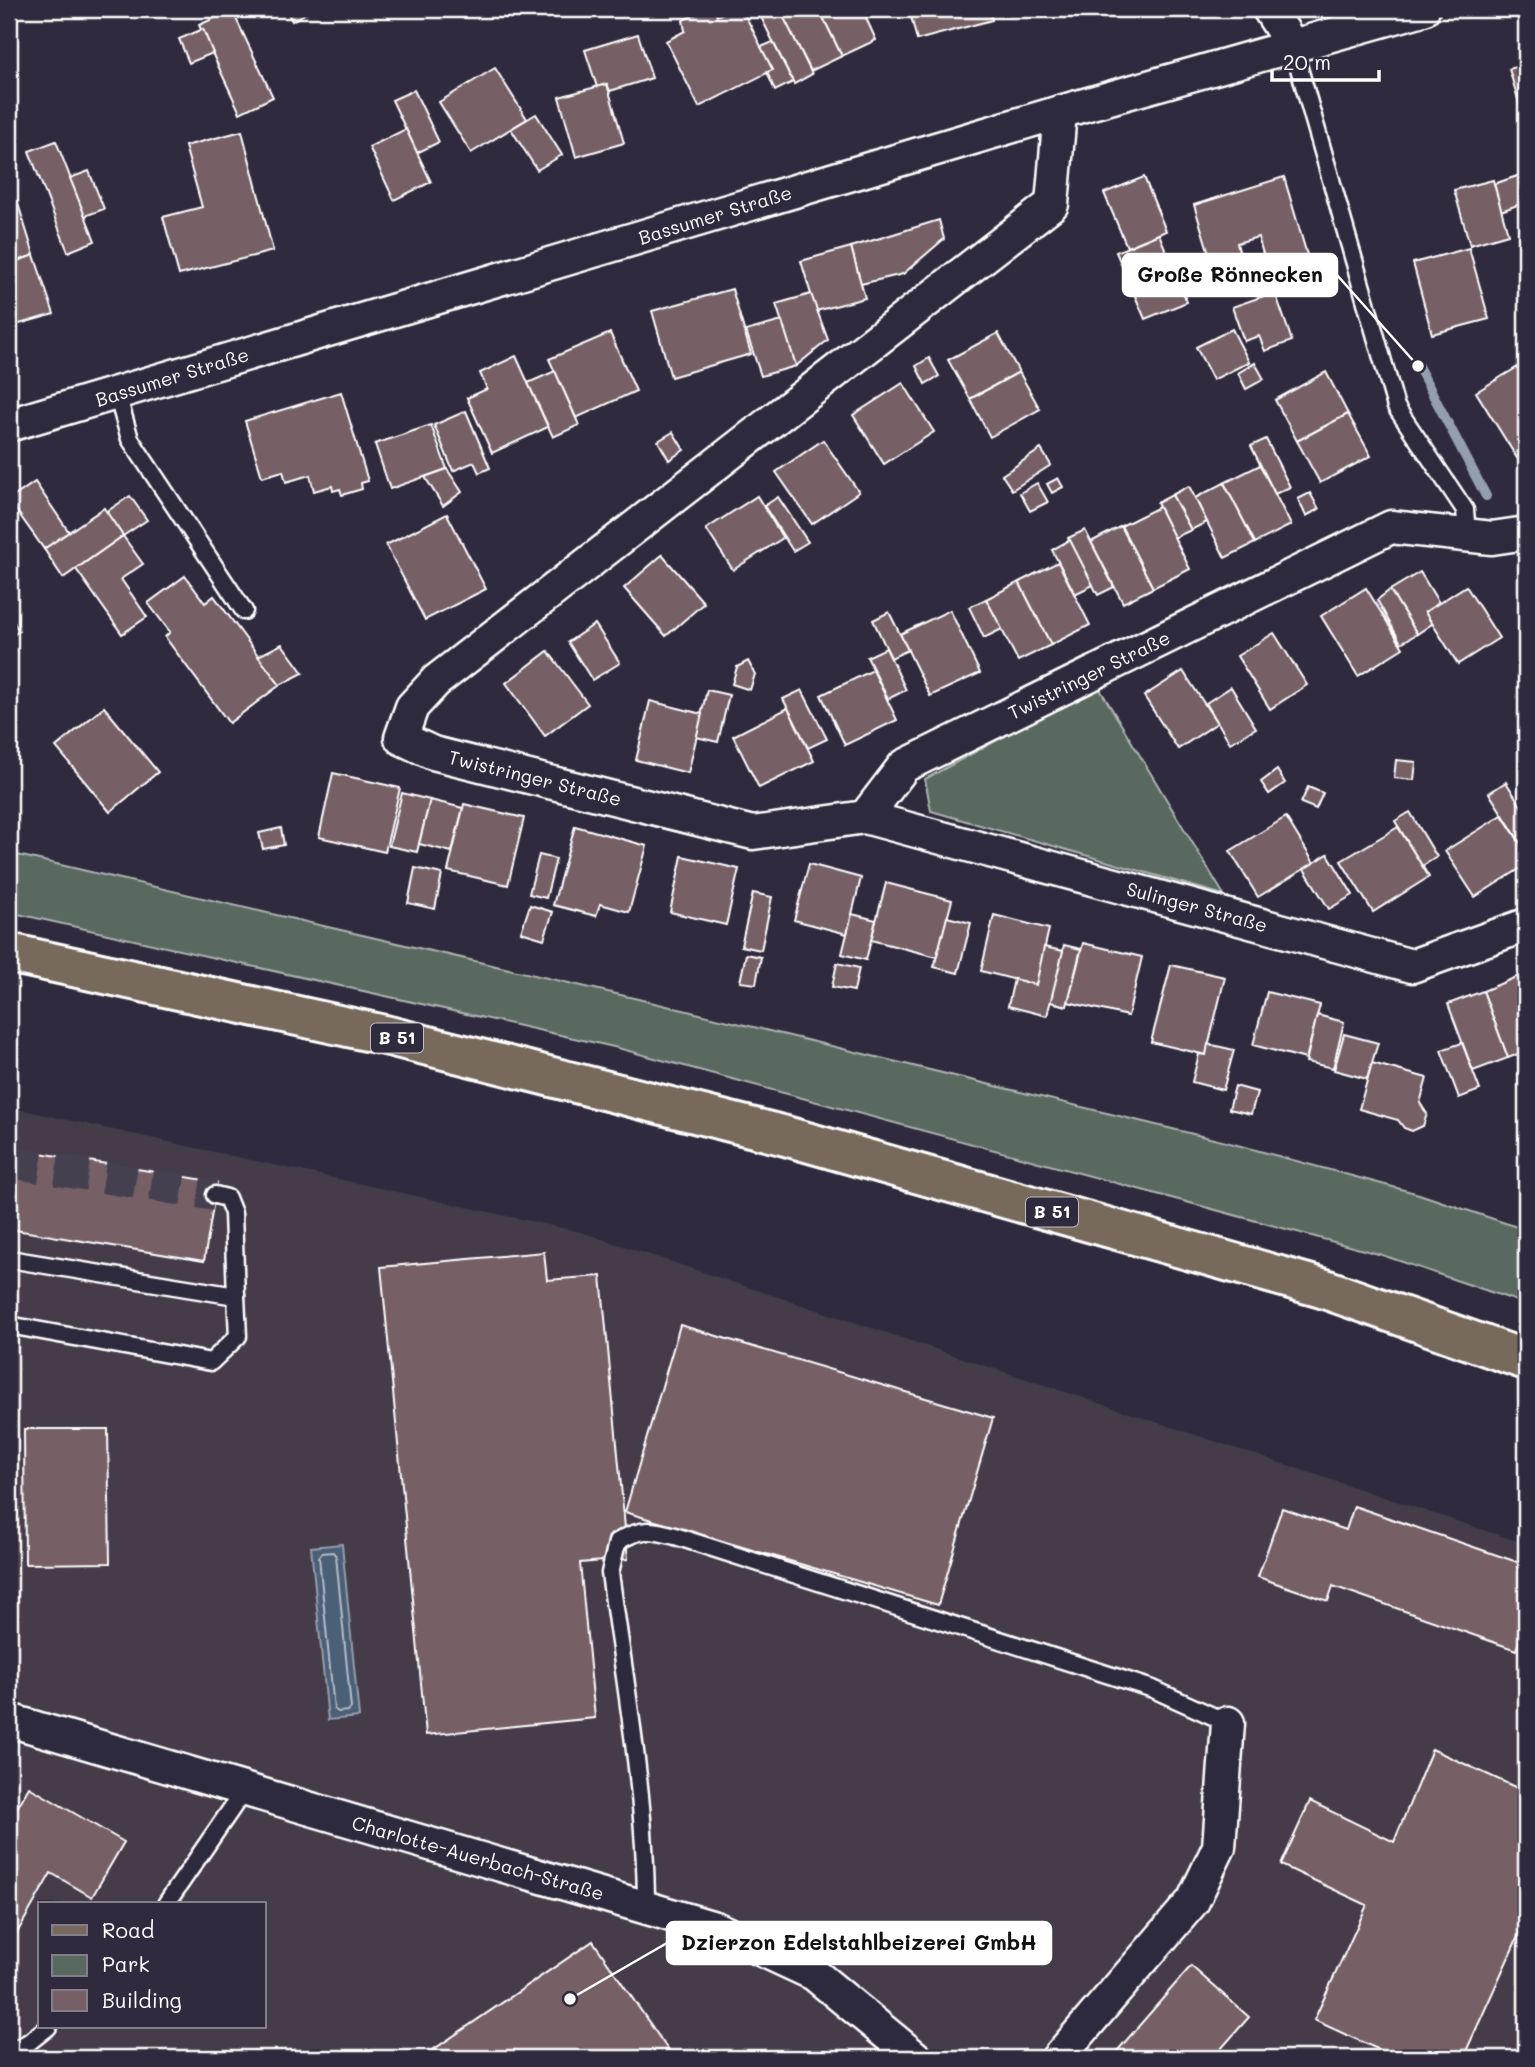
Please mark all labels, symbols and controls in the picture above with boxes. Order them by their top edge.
scale bar [1272,38,1379,82]
text: 20 m [1283,48,1331,75]
street label: Bassumer Straße [635,179,795,250]
callout: Große Rönnecken [1123,254,1337,296]
text: Große Rönnecken [1137,260,1323,287]
street label: Bassumer Straße [92,341,252,412]
street label: Twistringer Straße [1004,624,1174,725]
street label: Twistringer Straße [446,744,624,811]
street label: Sulinger Straße [1124,876,1270,937]
road number: B 51 [371,1023,423,1052]
road number: B 51 [1026,1198,1078,1226]
street label: Charlotte-Auerbach-Straße [349,1810,607,1906]
legend [38,1902,266,2028]
text: Road [102,1916,154,1943]
callout: Dzierzon Edelstahlbeizerei GmbH [667,1922,1051,1964]
text: Dzierzon Edelstahlbeizerei GmbH [681,1928,1037,1955]
text: Park [102,1950,150,1977]
text: Building [102,1986,182,2013]

